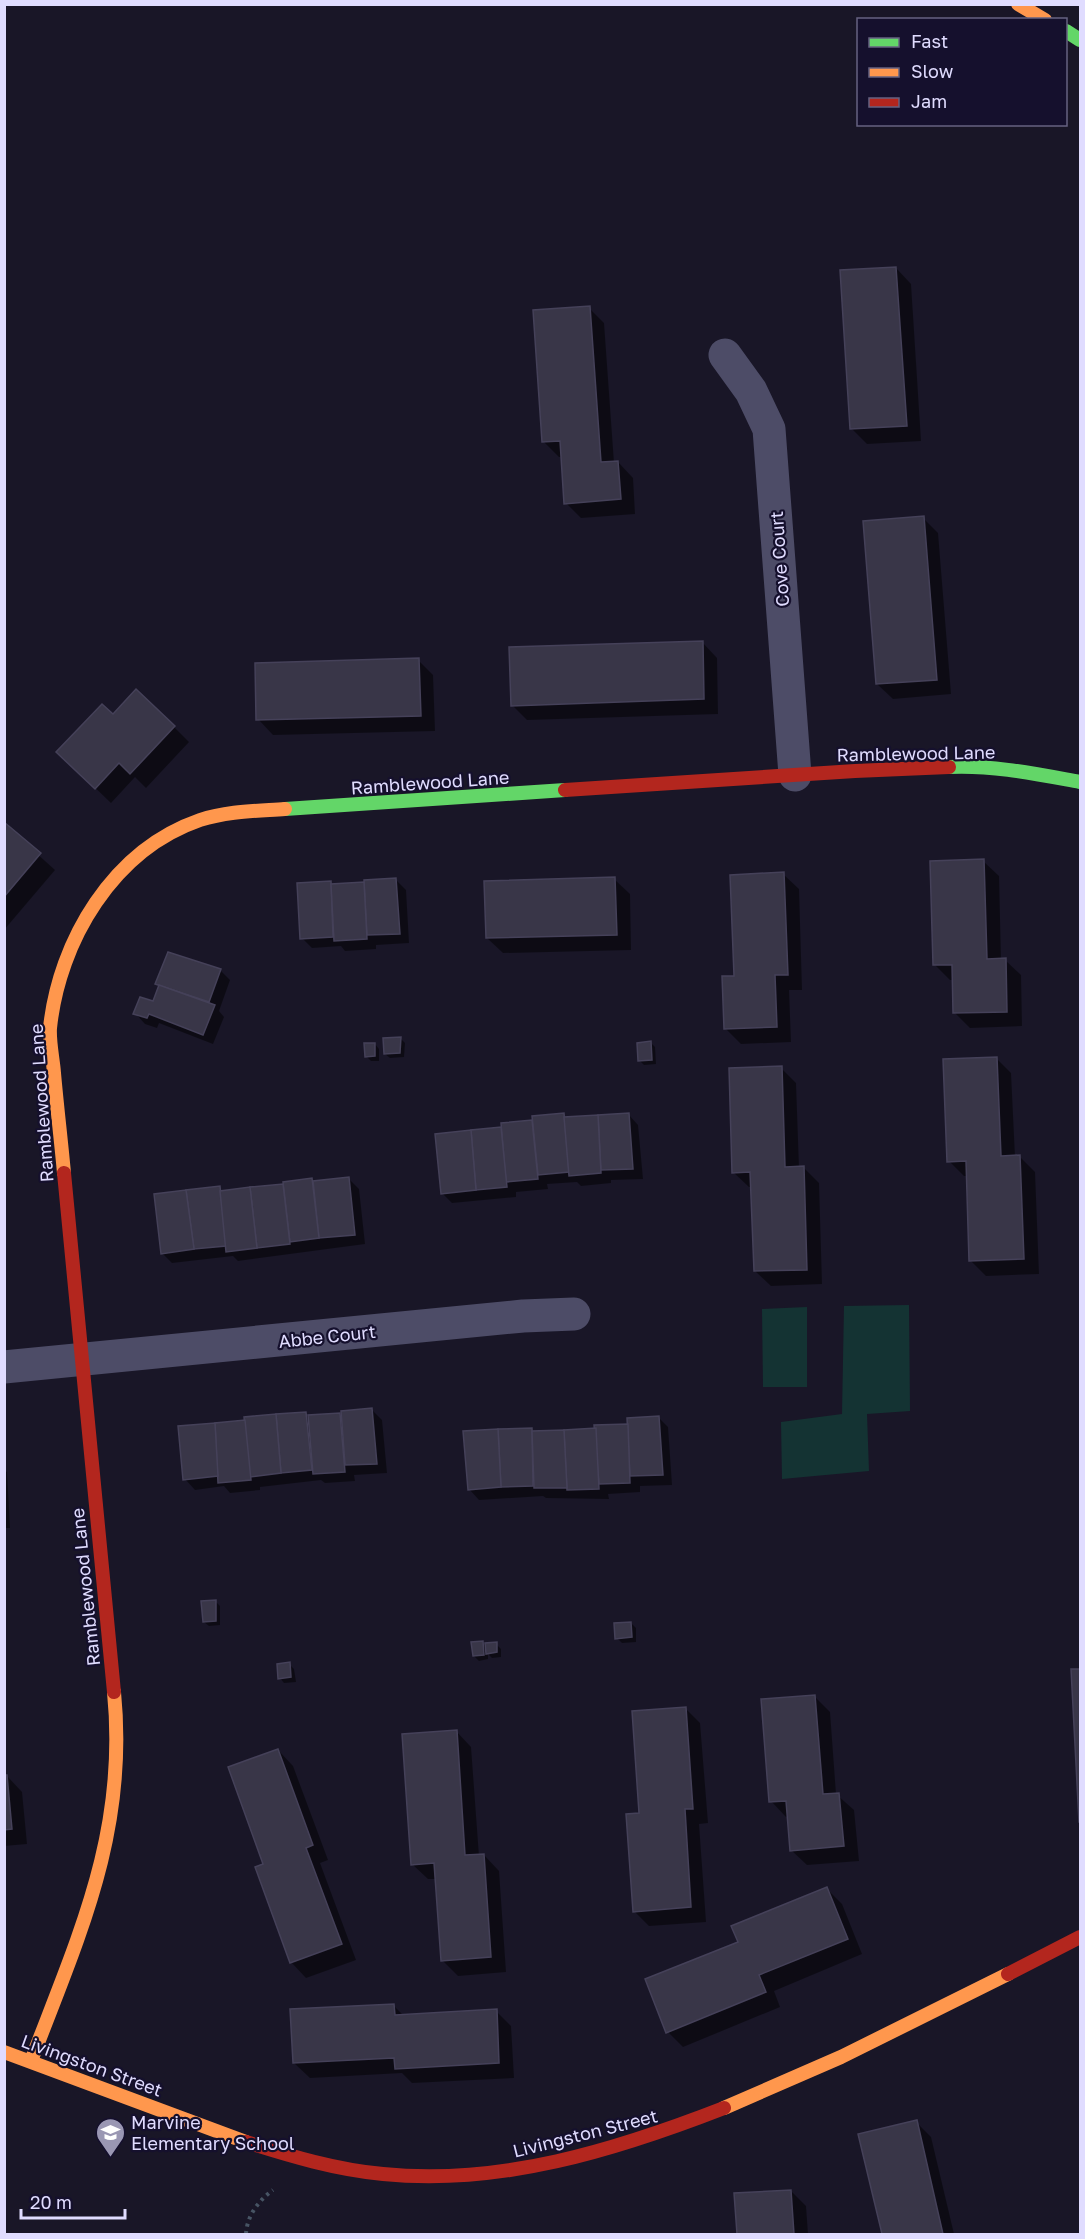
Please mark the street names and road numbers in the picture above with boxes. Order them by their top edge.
street label: Cove Court [765,510,793,608]
street label: Ramblewood Lane [836,741,996,765]
street label: Ramblewood Lane [350,765,510,799]
street label: Ramblewood Lane [24,1023,58,1183]
street label: Abbe Court [277,1320,377,1352]
street label: Ramblewood Lane [66,1507,104,1667]
street label: Livingston Street [18,2029,166,2101]
street label: Livingston Street [510,2104,660,2162]

